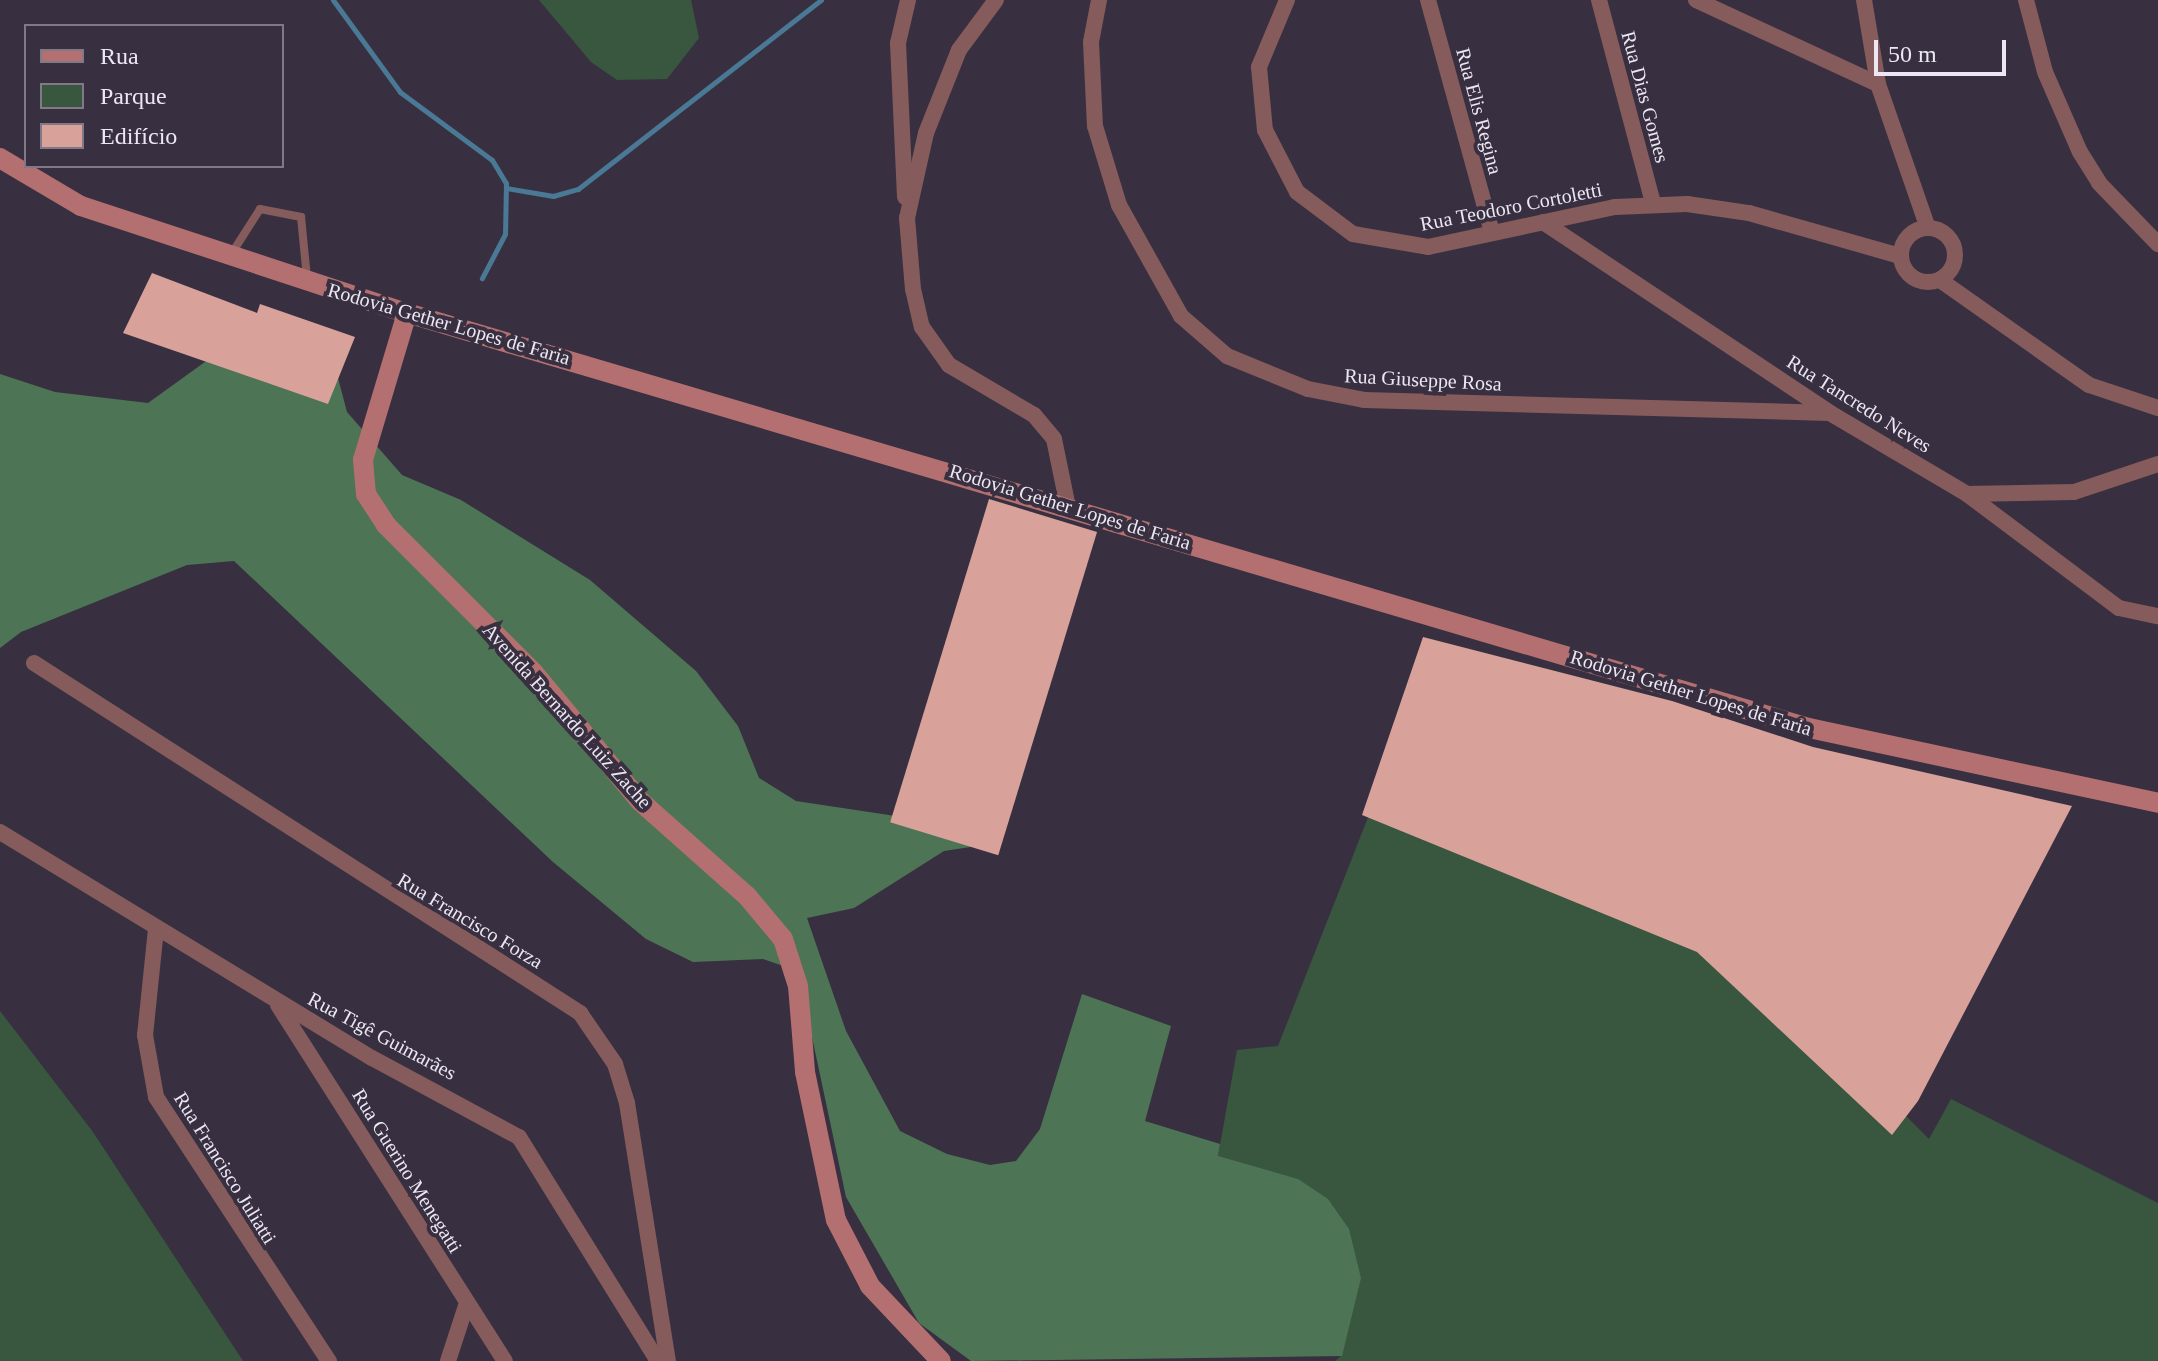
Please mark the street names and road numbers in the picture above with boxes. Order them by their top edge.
street label: Rua Dias Gomes [1616,28,1674,166]
street label: Rua Elis Regina [1451,45,1507,177]
street label: Rua Teodoro Cortoletti [1418,178,1604,236]
street label: Rodovia Gether Lopes de Faria [325,278,573,370]
street label: Rua Tancredo Neves [1782,350,1936,458]
street label: Rua Giuseppe Rosa [1344,364,1502,396]
street label: Rodovia Gether Lopes de Faria [946,459,1194,555]
street label: Avenida Bernardo Luiz Zache [477,618,657,814]
street label: Rodovia Gether Lopes de Faria [1567,645,1815,741]
street label: Rua Francisco Forza [393,868,547,974]
street label: Rua Tigê Guimarães [304,987,460,1085]
street label: Rua Guerino Menegatti [347,1085,467,1257]
street label: Rua Francisco Juliatti [169,1088,281,1248]

